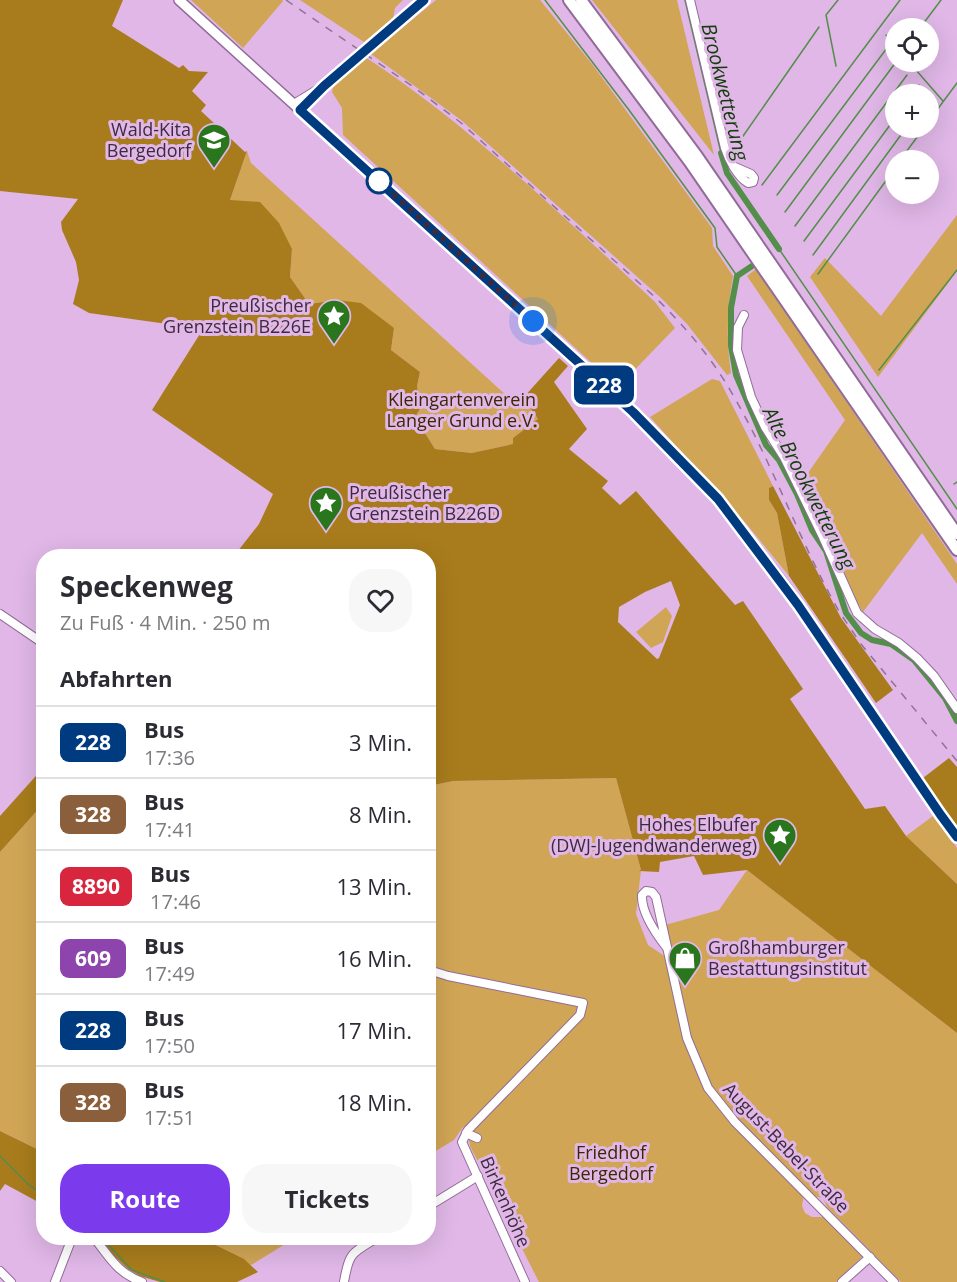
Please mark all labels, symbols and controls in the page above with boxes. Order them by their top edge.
map controls [885,18,939,204]
button: locate [885,18,939,72]
water label: Brookwetterung [695,20,756,164]
button: + [885,84,939,138]
place label: Wald-Kita Bergedorf [107,117,192,162]
school or university icon: Wald-Kita Bergedorf [196,122,232,169]
button: − [885,150,939,204]
unlabelled marker [366,168,392,194]
place label: Preußischer Grenzstein B226E [163,293,312,338]
place icon: Preußischer Grenzstein B226E [316,298,352,345]
your location [518,306,548,336]
line badge: 228 [570,366,638,404]
text: 228 [586,371,622,399]
park label: Kleingartenverein Langer Grund e.V. [387,387,537,432]
water label: Alte Brookwetterung [756,400,862,574]
place label: Preußischer Grenzstein B226D [349,480,500,525]
place icon: Preußischer Grenzstein B226D [308,485,344,532]
text: Speckenweg [60,567,233,605]
button: heart [349,569,412,632]
text: Zu Fuß · 4 Min. · 250 m [60,609,270,636]
text: Abfahrten [60,663,172,693]
text: Bus [144,714,184,744]
text: 3 Min. [349,727,412,757]
text: 228 [75,728,111,756]
text: 17:36 [144,744,195,771]
text: Bus [144,786,184,816]
text: 8 Min. [349,799,412,829]
text: 328 [75,800,111,828]
place label: Hohes Elbufer (DWJ-Jugendwanderweg) [551,812,758,857]
text: 17:41 [144,816,195,843]
place icon: Hohes Elbufer (DWJ-Jugendwanderweg) [762,817,798,864]
text: Bus [150,858,190,888]
text: 13 Min. [337,871,412,901]
text: 8890 [72,872,120,900]
text: 17:46 [150,888,201,915]
text: Bus [144,930,184,960]
place label: Großhamburger Bestattungsinstitut [708,935,867,980]
shop icon: Großhamburger Bestattungsinstitut [667,940,703,987]
text: 16 Min. [337,943,412,973]
text: 609 [75,944,111,972]
text: 17:49 [144,960,195,987]
text: Bus [144,1002,184,1032]
text: 17 Min. [337,1015,412,1045]
text: 228 [75,1016,111,1044]
text: 17:50 [144,1032,195,1059]
text: Bus [144,1074,184,1104]
street label: August-Bebel-Straße [718,1077,855,1218]
text: 18 Min. [337,1087,412,1117]
text: 328 [75,1088,111,1116]
text: 17:51 [144,1104,195,1131]
park label: Friedhof Bergedorf [569,1140,654,1185]
street label: Birkenhöhe [475,1152,537,1251]
button: Route [60,1164,230,1233]
button: Tickets [242,1164,412,1233]

